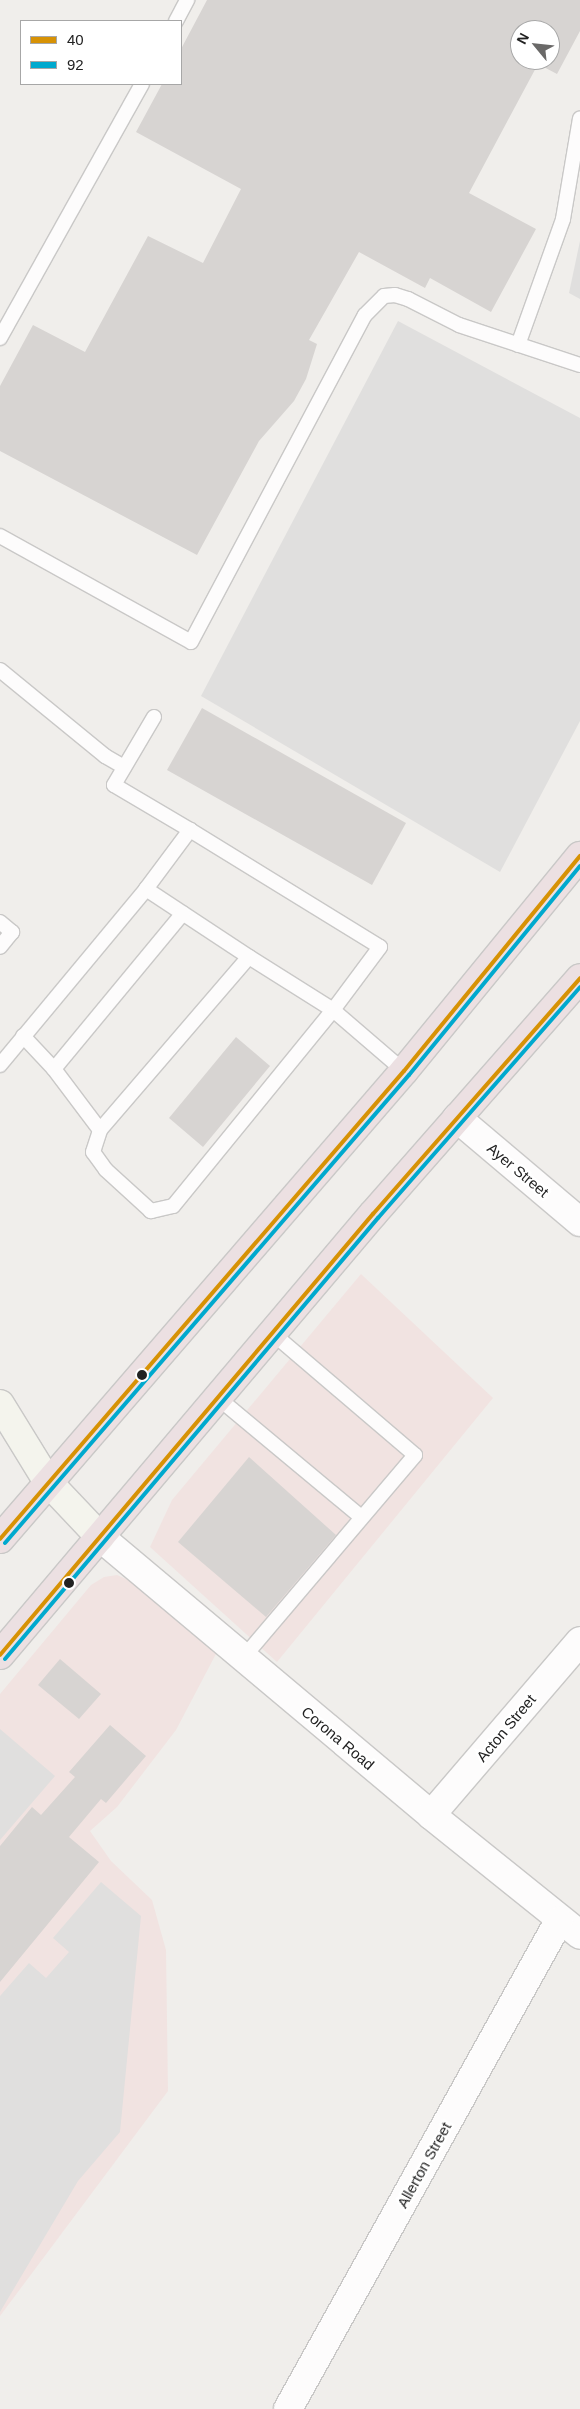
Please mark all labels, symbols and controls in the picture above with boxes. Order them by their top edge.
legend [20,20,182,85]
north arrow [510,20,560,70]
text: N [513,30,532,47]
text: 40 [67,31,84,48]
text: 92 [67,56,84,73]
street label: Ayer Street [484,1139,552,1201]
unlabelled marker [137,1370,147,1380]
unlabelled marker [64,1578,74,1588]
street label: Acton Street [473,1691,539,1765]
street label: Corona Road [298,1702,378,1774]
street label: Allerton Street [393,2119,455,2211]

